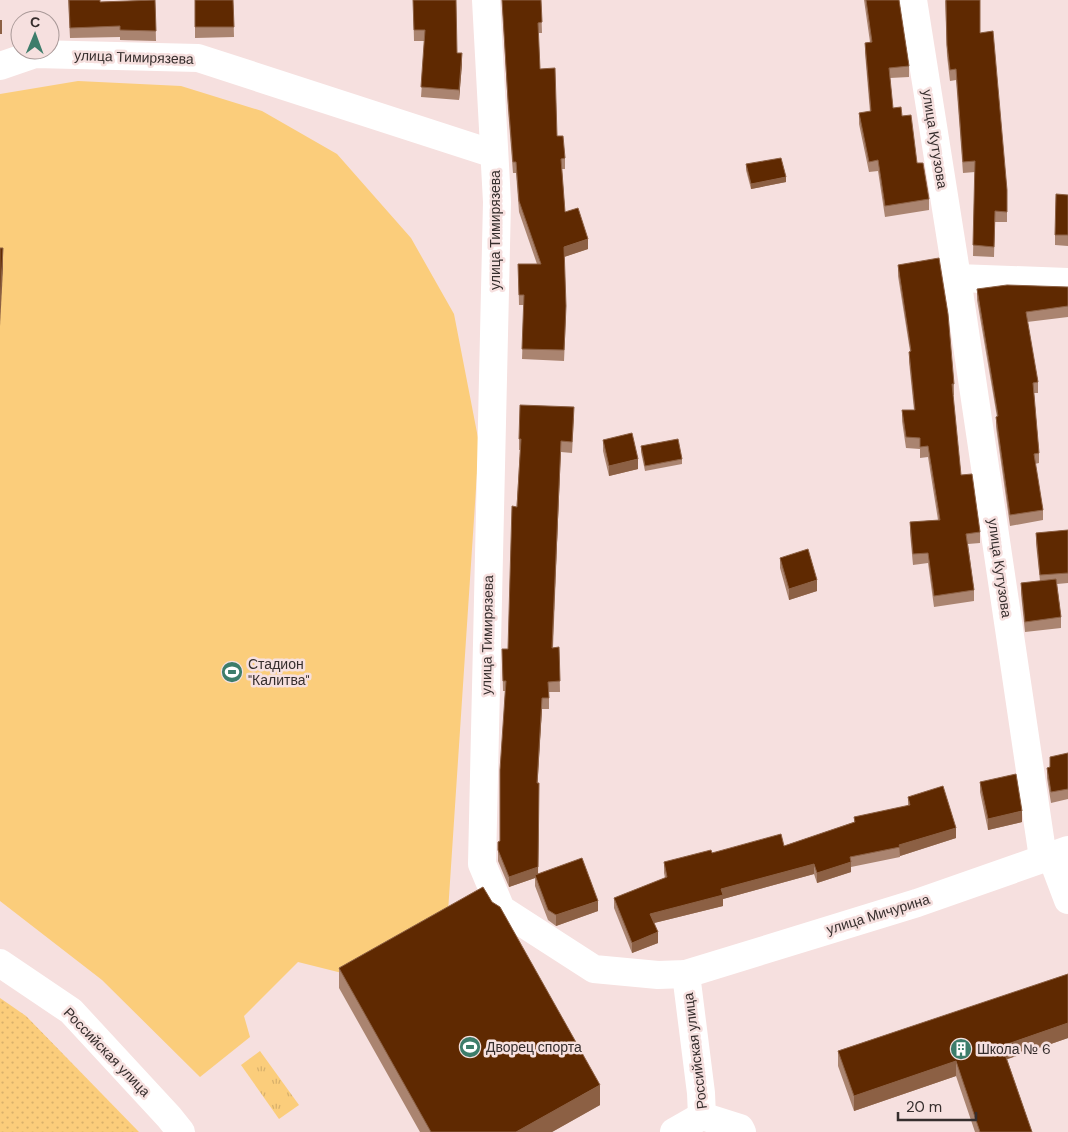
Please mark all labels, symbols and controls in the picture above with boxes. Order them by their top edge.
north arrow [10,10,60,60]
text: С [30,13,40,31]
street label: улица Тимирязева [74,46,194,68]
street label: улица Кутузова [918,88,952,190]
street label: улица Тимирязева [486,170,504,290]
street label: улица Кутузова [984,517,1016,619]
street label: улица Тимирязева [477,575,497,695]
place label: Стадион "Калитва" [248,655,310,689]
sports icon: Стадион "Калитва" [220,660,244,684]
street label: улица Мичурина [824,890,932,938]
street label: Российская улица [679,992,711,1110]
street label: Российская улица [60,1004,154,1101]
sports icon: Дворец спорта [458,1035,482,1059]
building icon: Школа № 6 [949,1037,973,1061]
place label: Дворец спорта [486,1038,582,1056]
place label: Школа № 6 [977,1040,1051,1058]
scale bar [898,1090,976,1122]
text: 20 m [906,1097,942,1117]

